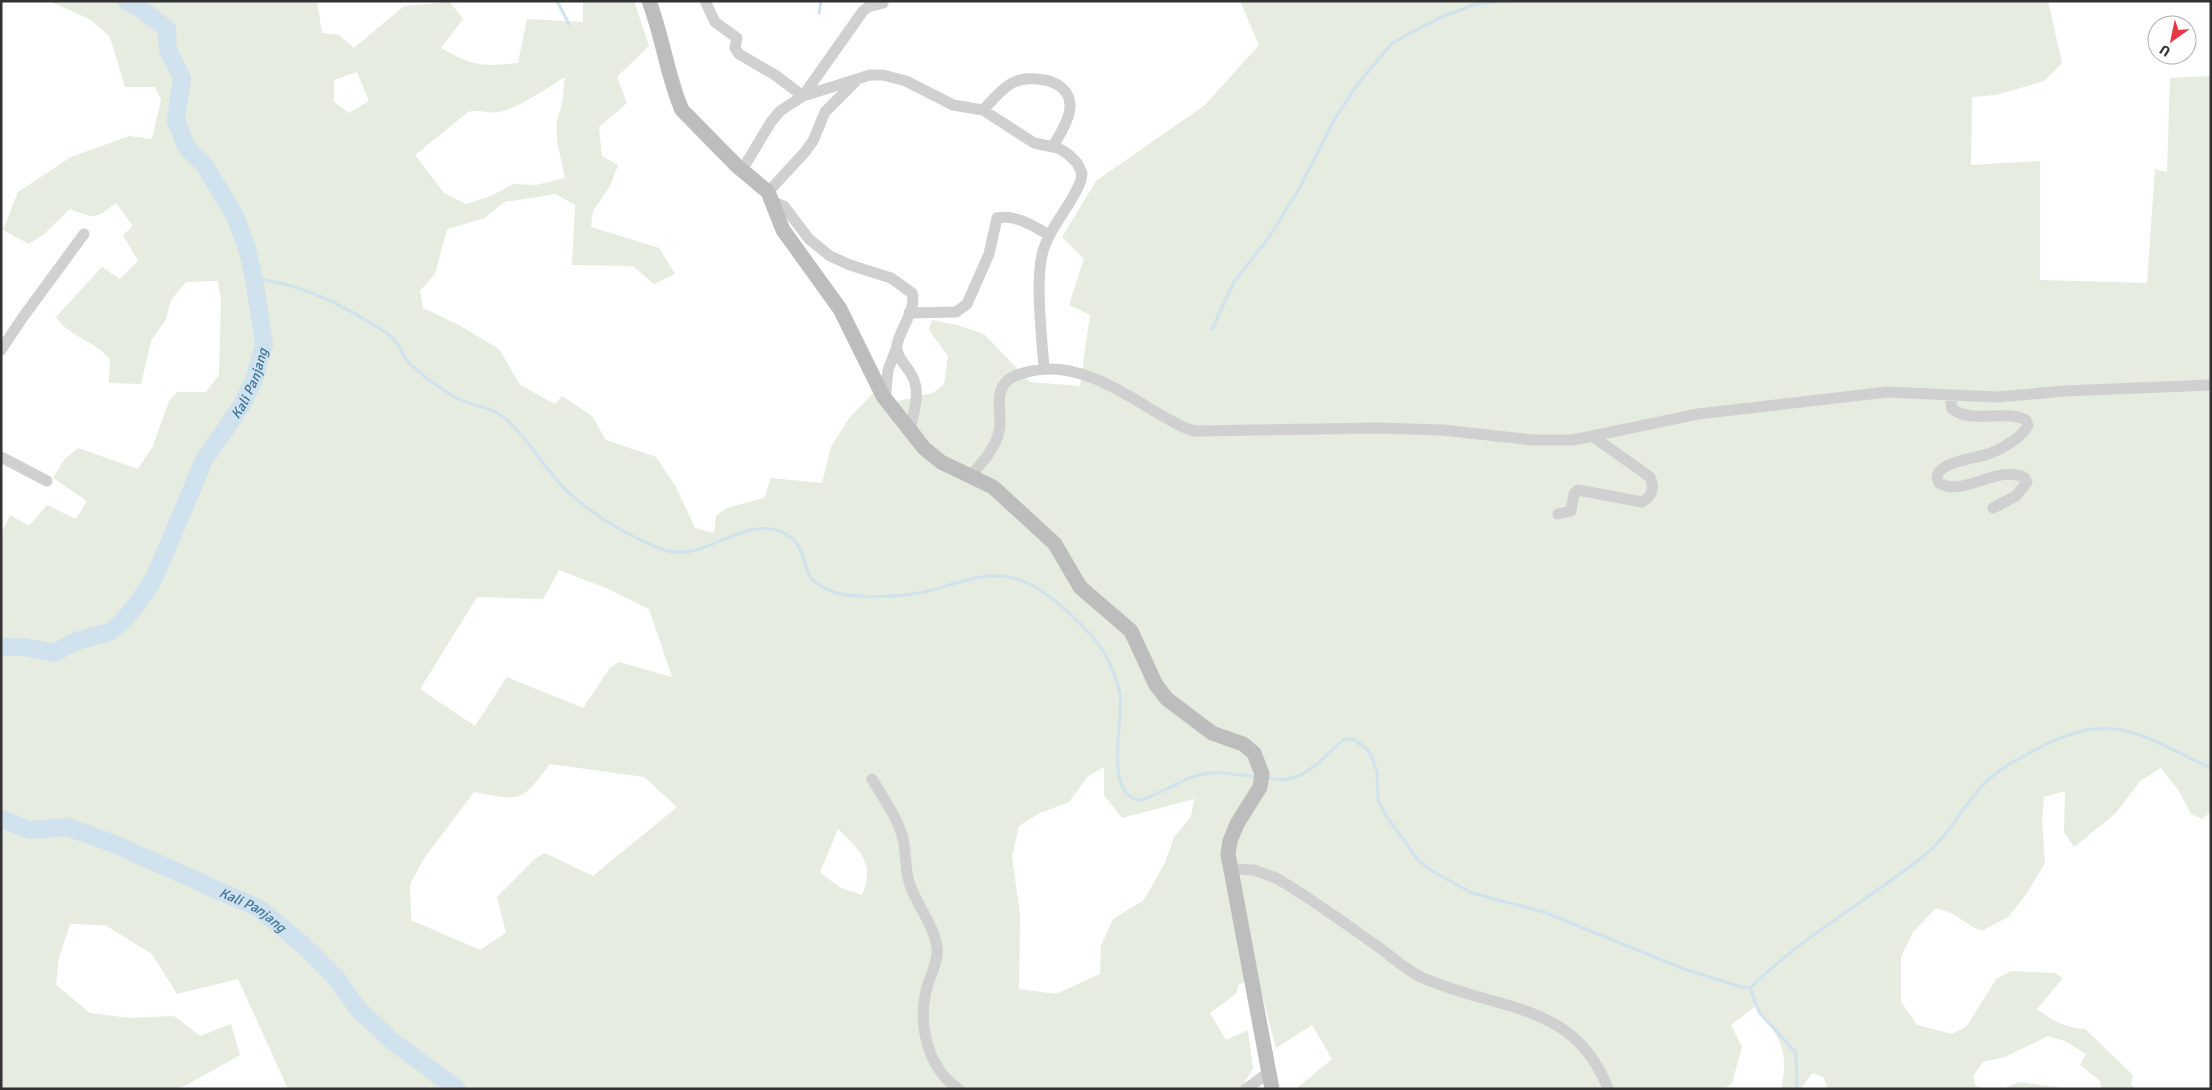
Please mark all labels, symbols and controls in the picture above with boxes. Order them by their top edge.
north arrow [2147,15,2197,65]
text: U [2157,41,2174,60]
water label: Kali Panjang [227,345,272,422]
water label: Kali Panjang [217,884,290,937]

